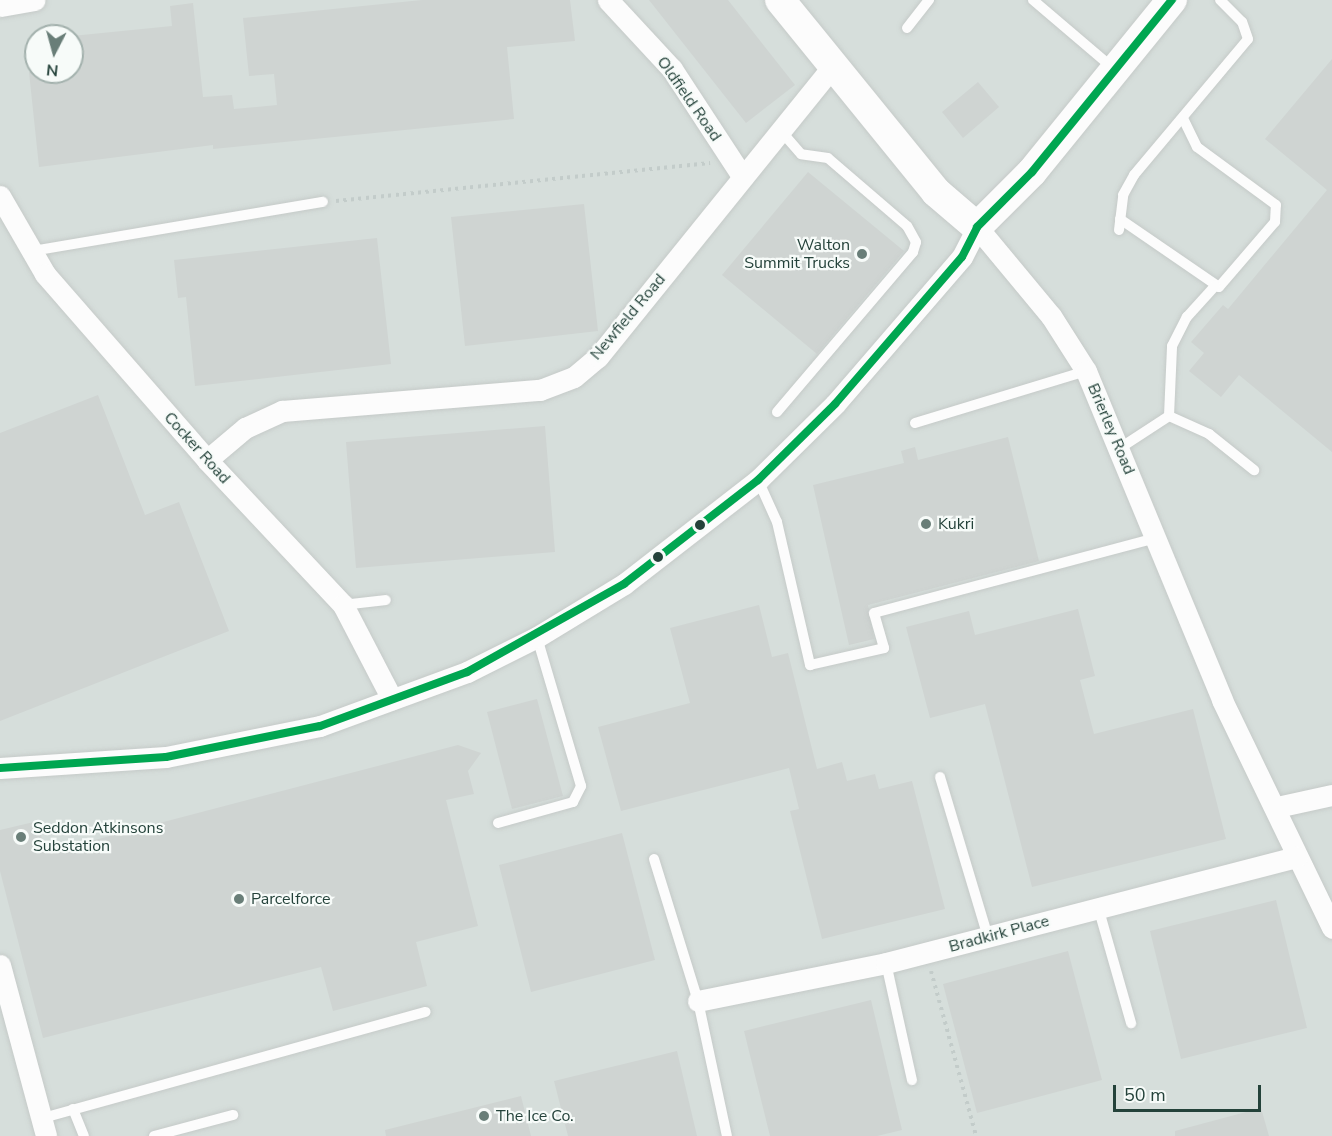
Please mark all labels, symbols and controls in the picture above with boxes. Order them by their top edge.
north arrow [24,24,84,84]
street label: Oldfield Road [653,53,725,145]
text: N [45,58,59,81]
place label: Walton Summit Trucks [744,235,850,273]
marker: Walton Summit Trucks [855,247,869,261]
street label: Newfield Road [586,270,670,364]
street label: Brierley Road [1083,381,1139,477]
street label: Cocker Road [160,408,234,488]
place label: Kukri [938,514,974,534]
marker: Kukri [919,517,933,531]
unlabelled marker [694,519,706,531]
unlabelled marker [652,551,664,563]
place label: Seddon Atkinsons Substation [33,818,163,856]
marker: Seddon Atkinsons Substation [14,830,28,844]
place label: Parcelforce [251,889,331,909]
marker: Parcelforce [232,892,246,906]
street label: Bradkirk Place [947,911,1051,957]
scale bar [1116,1073,1264,1111]
text: 50 m [1124,1083,1166,1107]
place label: The Ice Co. [496,1106,574,1126]
marker: The Ice Co. [477,1109,491,1123]

